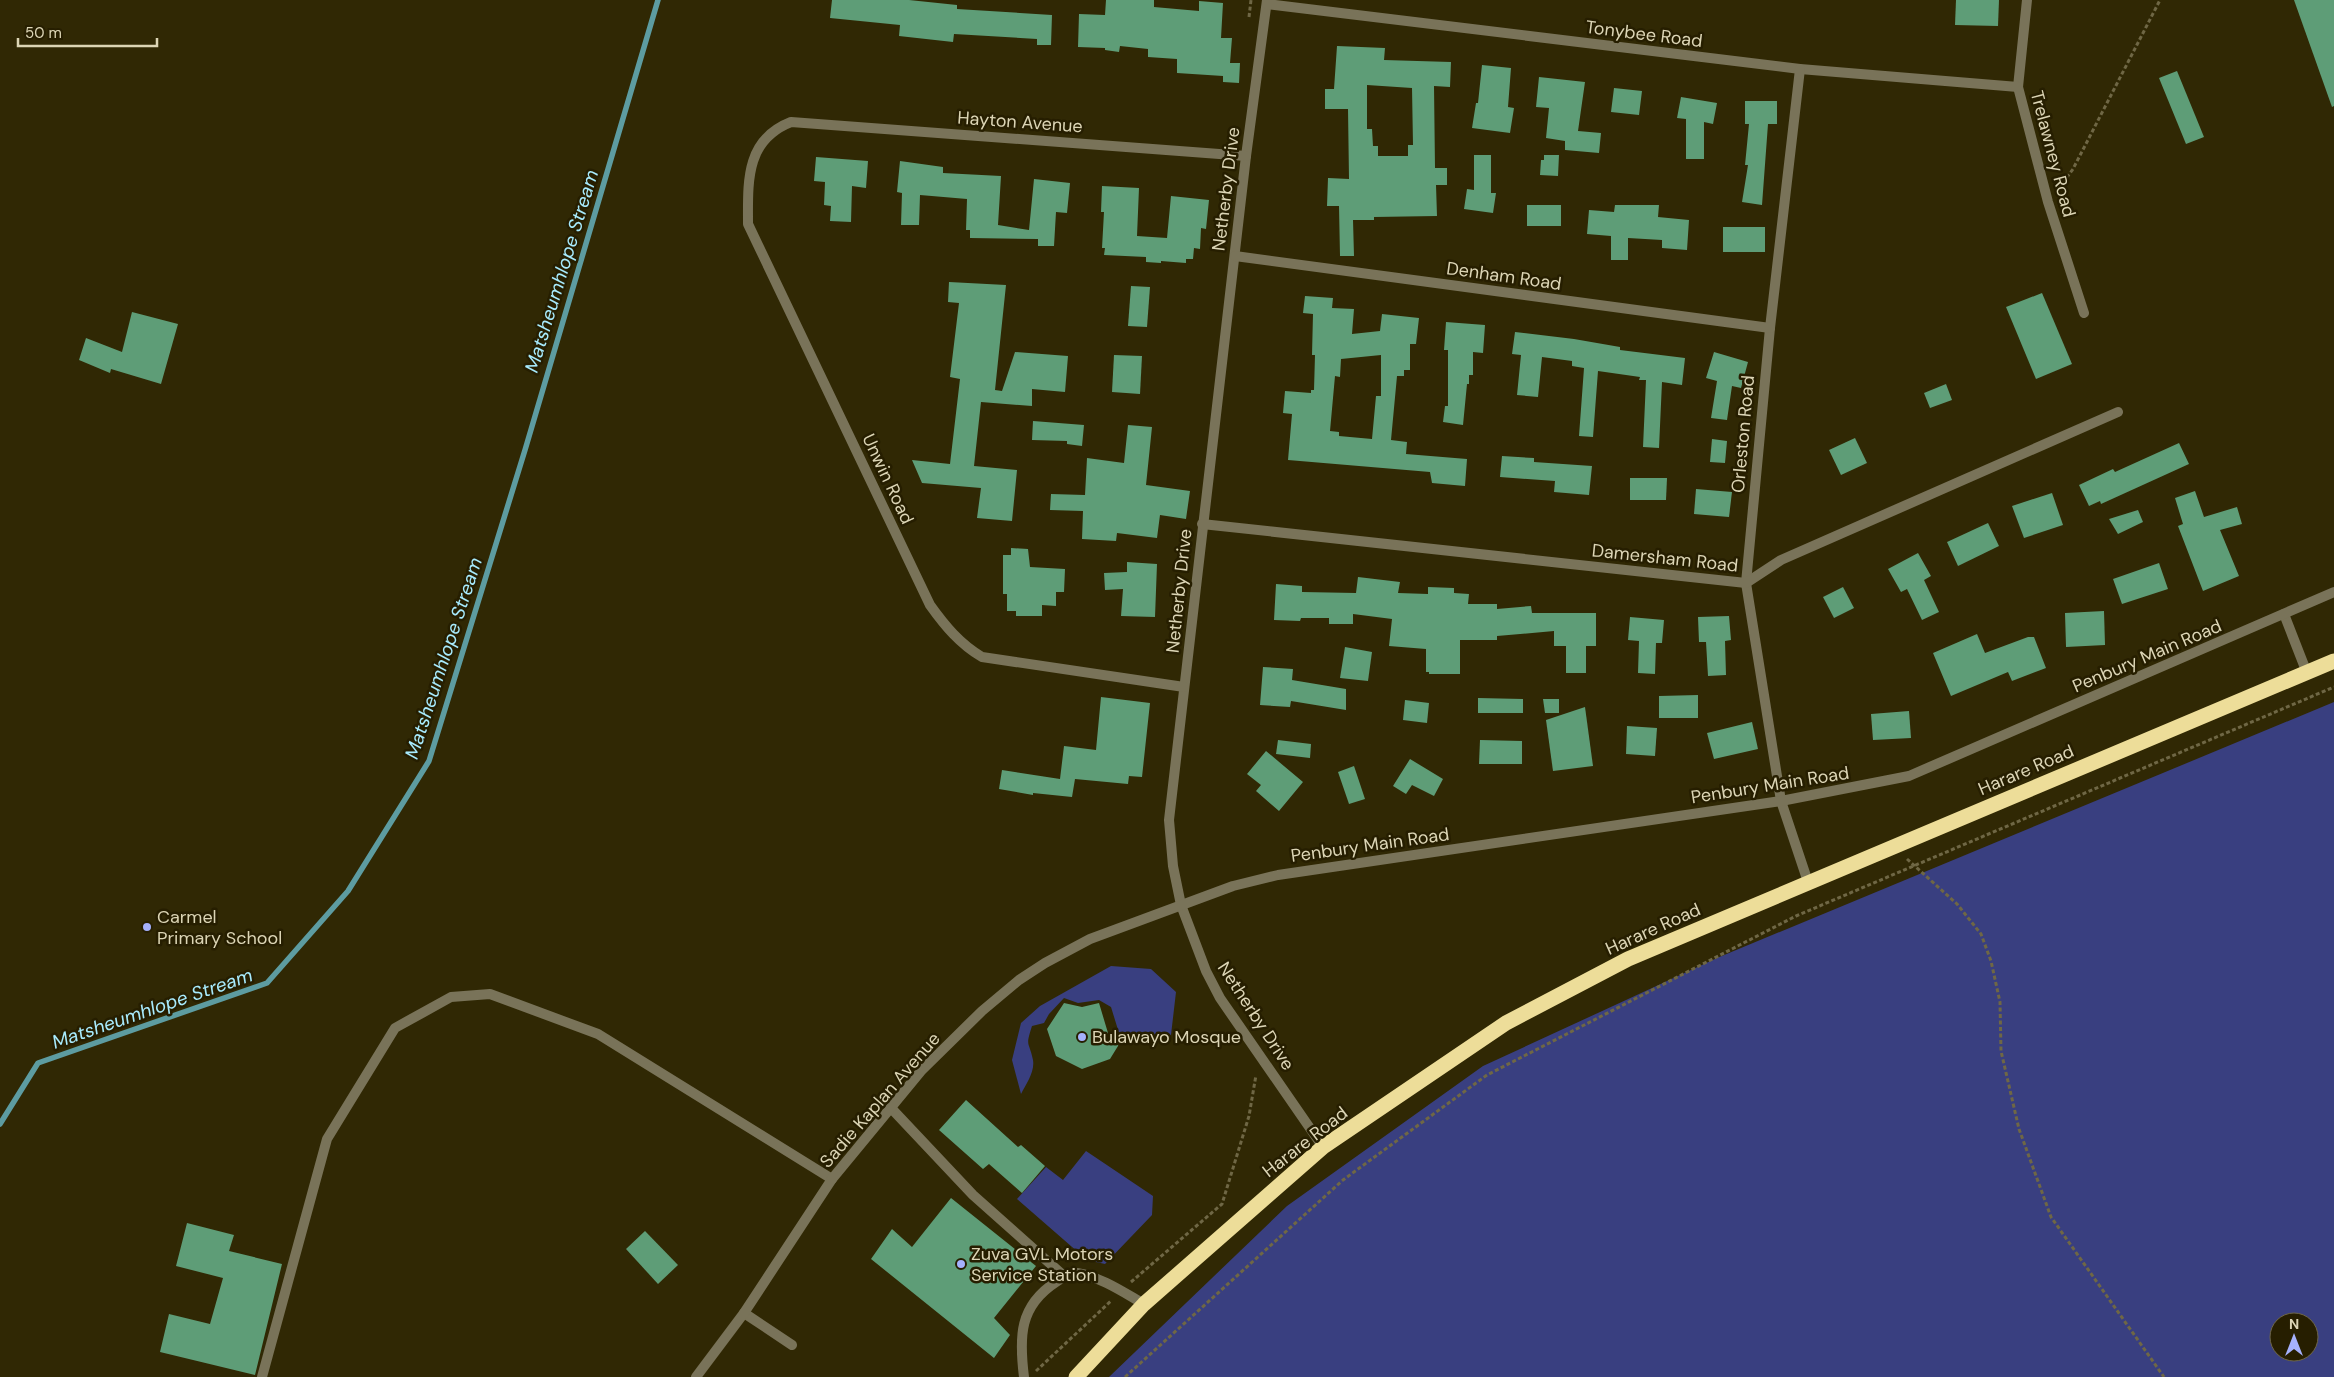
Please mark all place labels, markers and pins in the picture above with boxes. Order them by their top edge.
place label: Carmel Primary School [157,905,282,950]
marker: Carmel Primary School [141,921,153,933]
place label: Bulawayo Mosque [1092,1025,1241,1049]
marker: Bulawayo Mosque [1076,1031,1088,1043]
place label: Zuva GVL Motors Service Station [971,1242,1113,1287]
marker: Zuva GVL Motors Service Station [955,1258,967,1270]

